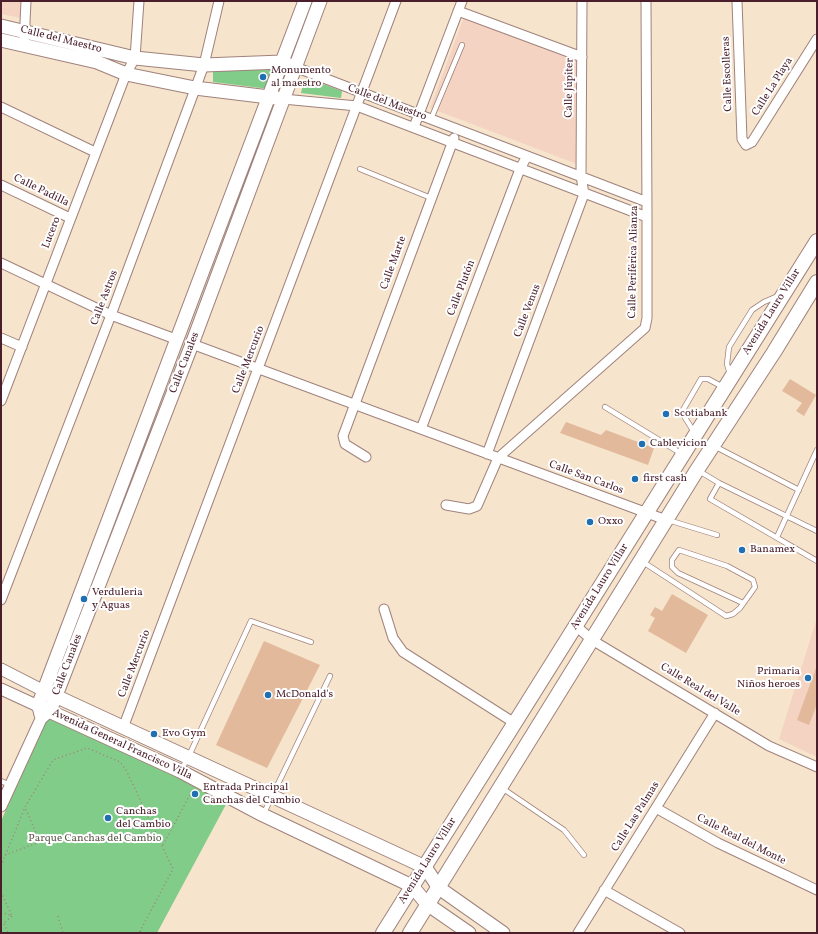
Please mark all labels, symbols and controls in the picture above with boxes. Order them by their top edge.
street label: Calle del Maestro [19,23,103,57]
street label: Calle Escolleras [720,36,736,112]
street label: Calle La Playa [750,55,796,119]
street label: Calle Júpiter [563,58,577,118]
place label: Monumento al maestro [271,64,331,90]
marker: Monumento al maestro [258,72,268,82]
street label: Calle del Maestro [346,82,428,124]
street label: Calle Padilla [11,172,71,210]
street label: Calle Periférica Alianza [626,205,642,319]
street label: Lucero [40,215,64,251]
street label: Calle Marte [378,234,410,292]
street label: Calle Plutón [445,258,479,318]
street label: Avenida Lauro Villar [740,266,804,358]
street label: Calle Astros [88,268,122,328]
street label: Calle Venus [512,283,544,339]
street label: Calle Mercurio [230,324,268,396]
street label: Calle Canales [167,330,203,396]
place label: Scotiabank [674,407,728,421]
marker: Scotiabank [661,409,671,419]
place label: Cablevicion [650,437,707,451]
marker: Cablevicion [637,439,647,449]
street label: Calle San Carlos [547,458,625,498]
place label: first cash [643,472,687,486]
marker: first cash [630,474,640,484]
place label: Oxxo [598,515,623,529]
marker: Oxxo [585,517,595,527]
street label: Avenida Lauro Villar [568,541,632,633]
place label: Banamex [750,543,795,557]
marker: Banamex [737,545,747,555]
place label: Verduleria y Aguas [92,586,143,612]
marker: Verduleria y Aguas [79,594,89,604]
street label: Calle Mercurio [116,628,154,700]
street label: Calle Canales [50,632,86,698]
street label: Calle Real del Valle [658,661,742,719]
place label: Primaria Niños heroes [737,665,800,691]
marker: Primaria Niños heroes [803,673,813,683]
place label: McDonald's [276,688,333,702]
marker: McDonald's [263,690,273,700]
street label: Avenida General Francisco Villa [50,707,194,783]
place label: Evo Gym [162,727,206,741]
marker: Evo Gym [149,729,159,739]
street label: Calle Las Palmas [609,779,663,855]
place label: Entrada Principal Canchas del Cambio [203,781,300,807]
marker: Entrada Principal Canchas del Cambio [190,789,200,799]
place label: Canchas del Cambio [116,805,170,831]
street label: Calle Real del Monte [694,812,788,868]
marker: Canchas del Cambio [103,813,113,823]
street label: Avenida Lauro Villar [396,815,460,907]
park label: Parque Canchas del Cambio [28,832,162,846]

